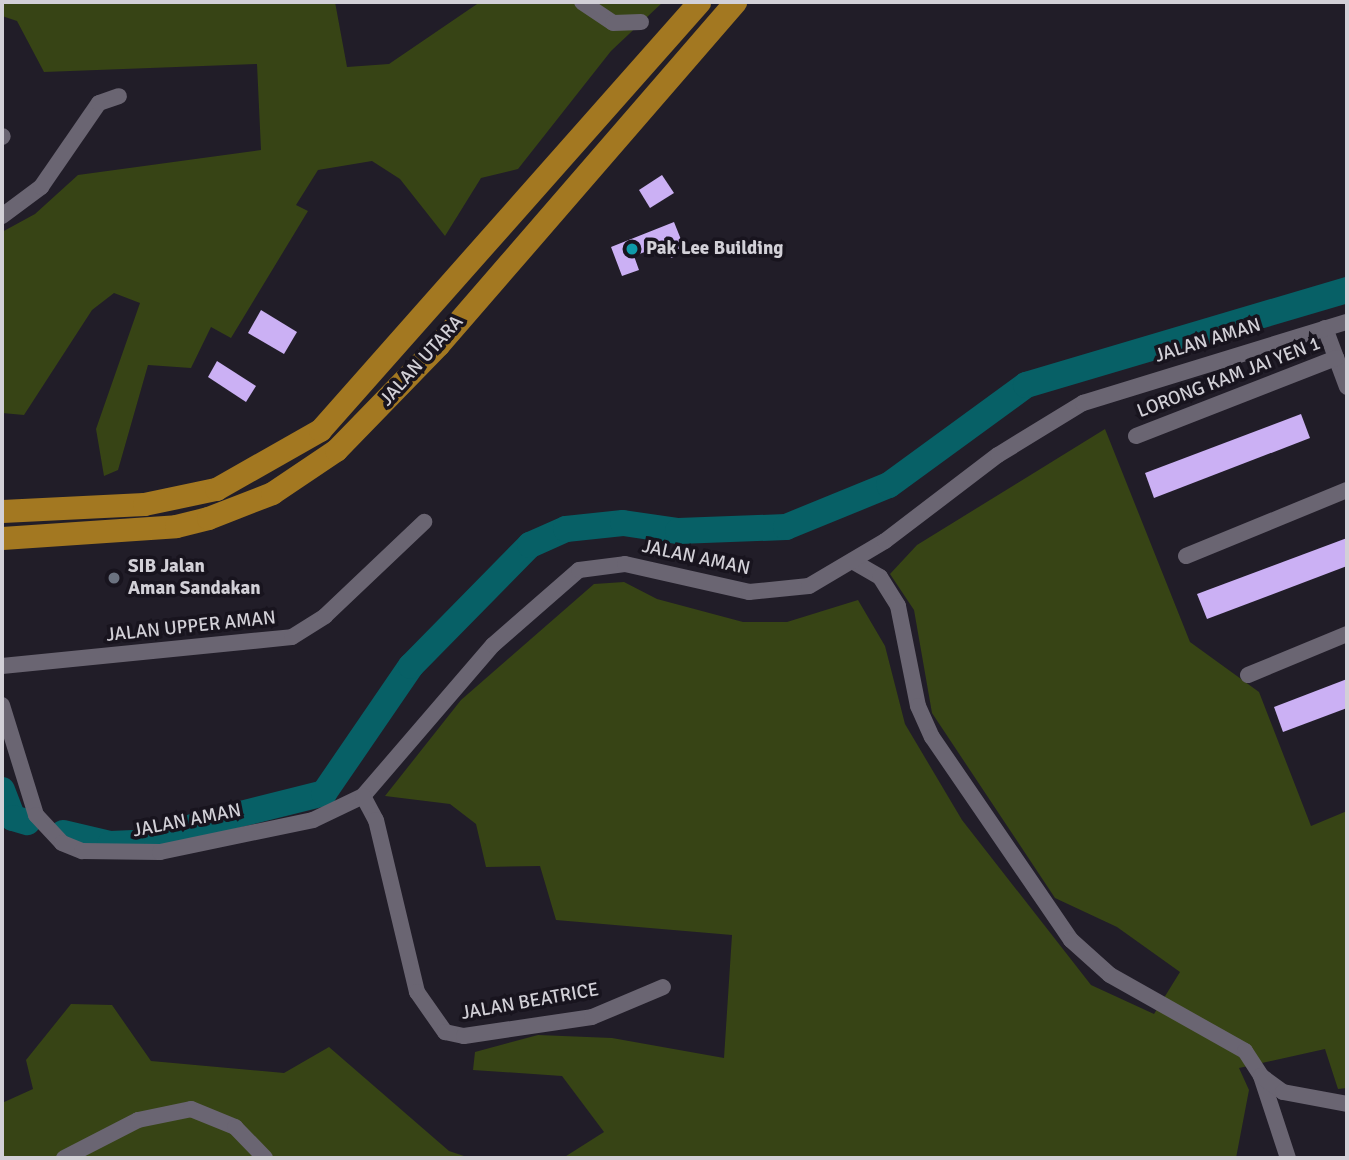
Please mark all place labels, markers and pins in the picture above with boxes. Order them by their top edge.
place label: Pak Lee Building [646,238,784,260]
marker: Pak Lee Building [624,241,640,257]
place label: SIB Jalan Aman Sandakan [128,556,261,600]
marker: SIB Jalan Aman Sandakan [106,570,122,586]

